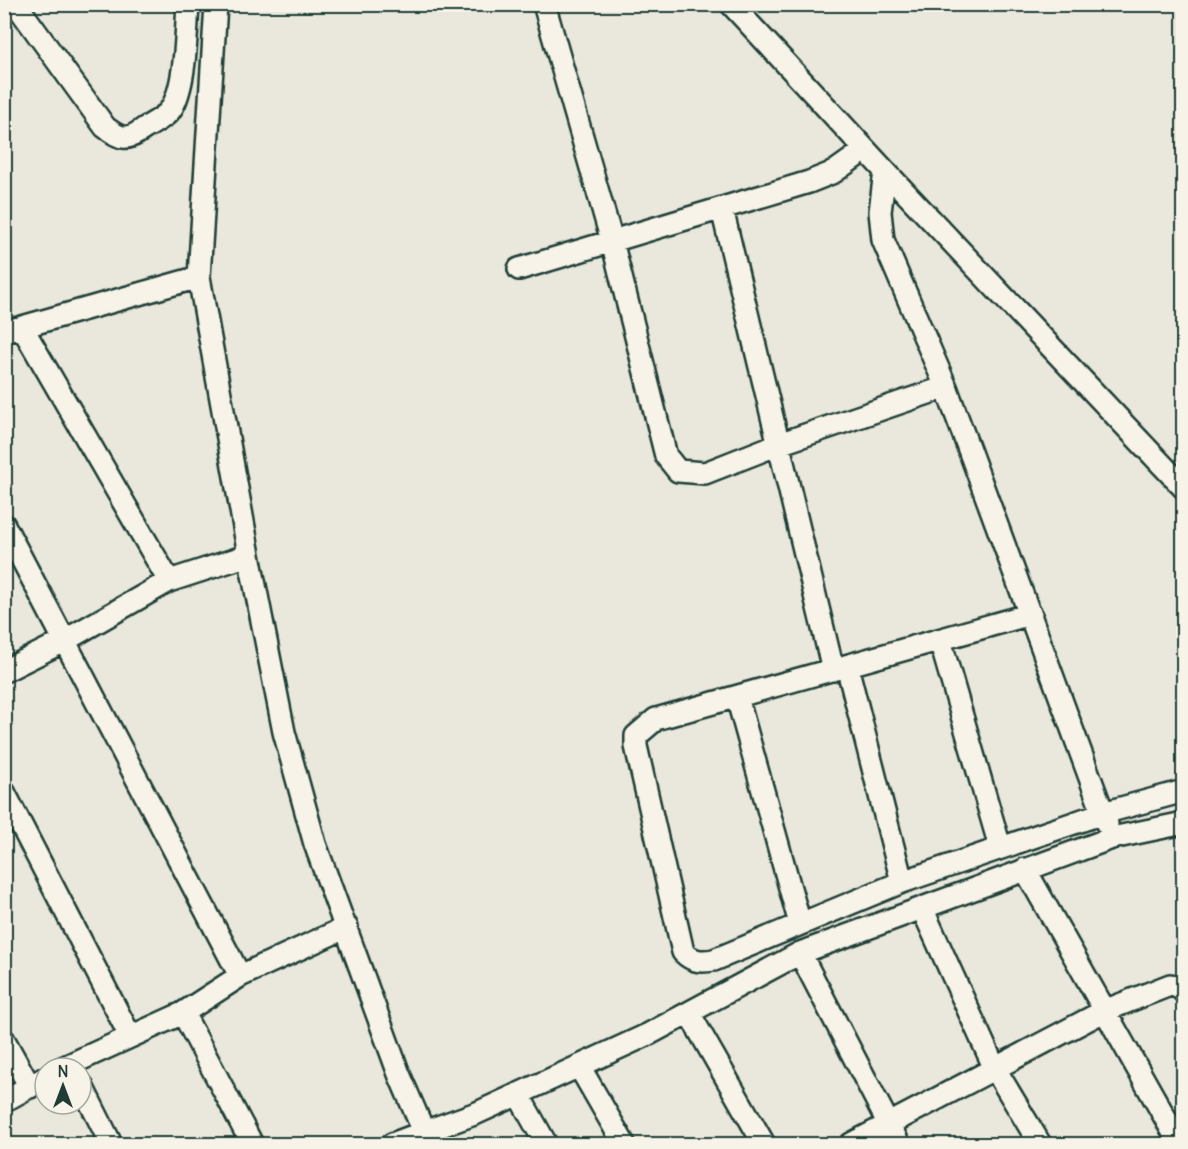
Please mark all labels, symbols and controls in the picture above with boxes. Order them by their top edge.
north arrow [33,1056,93,1116]
text: N [57,1061,69,1081]

